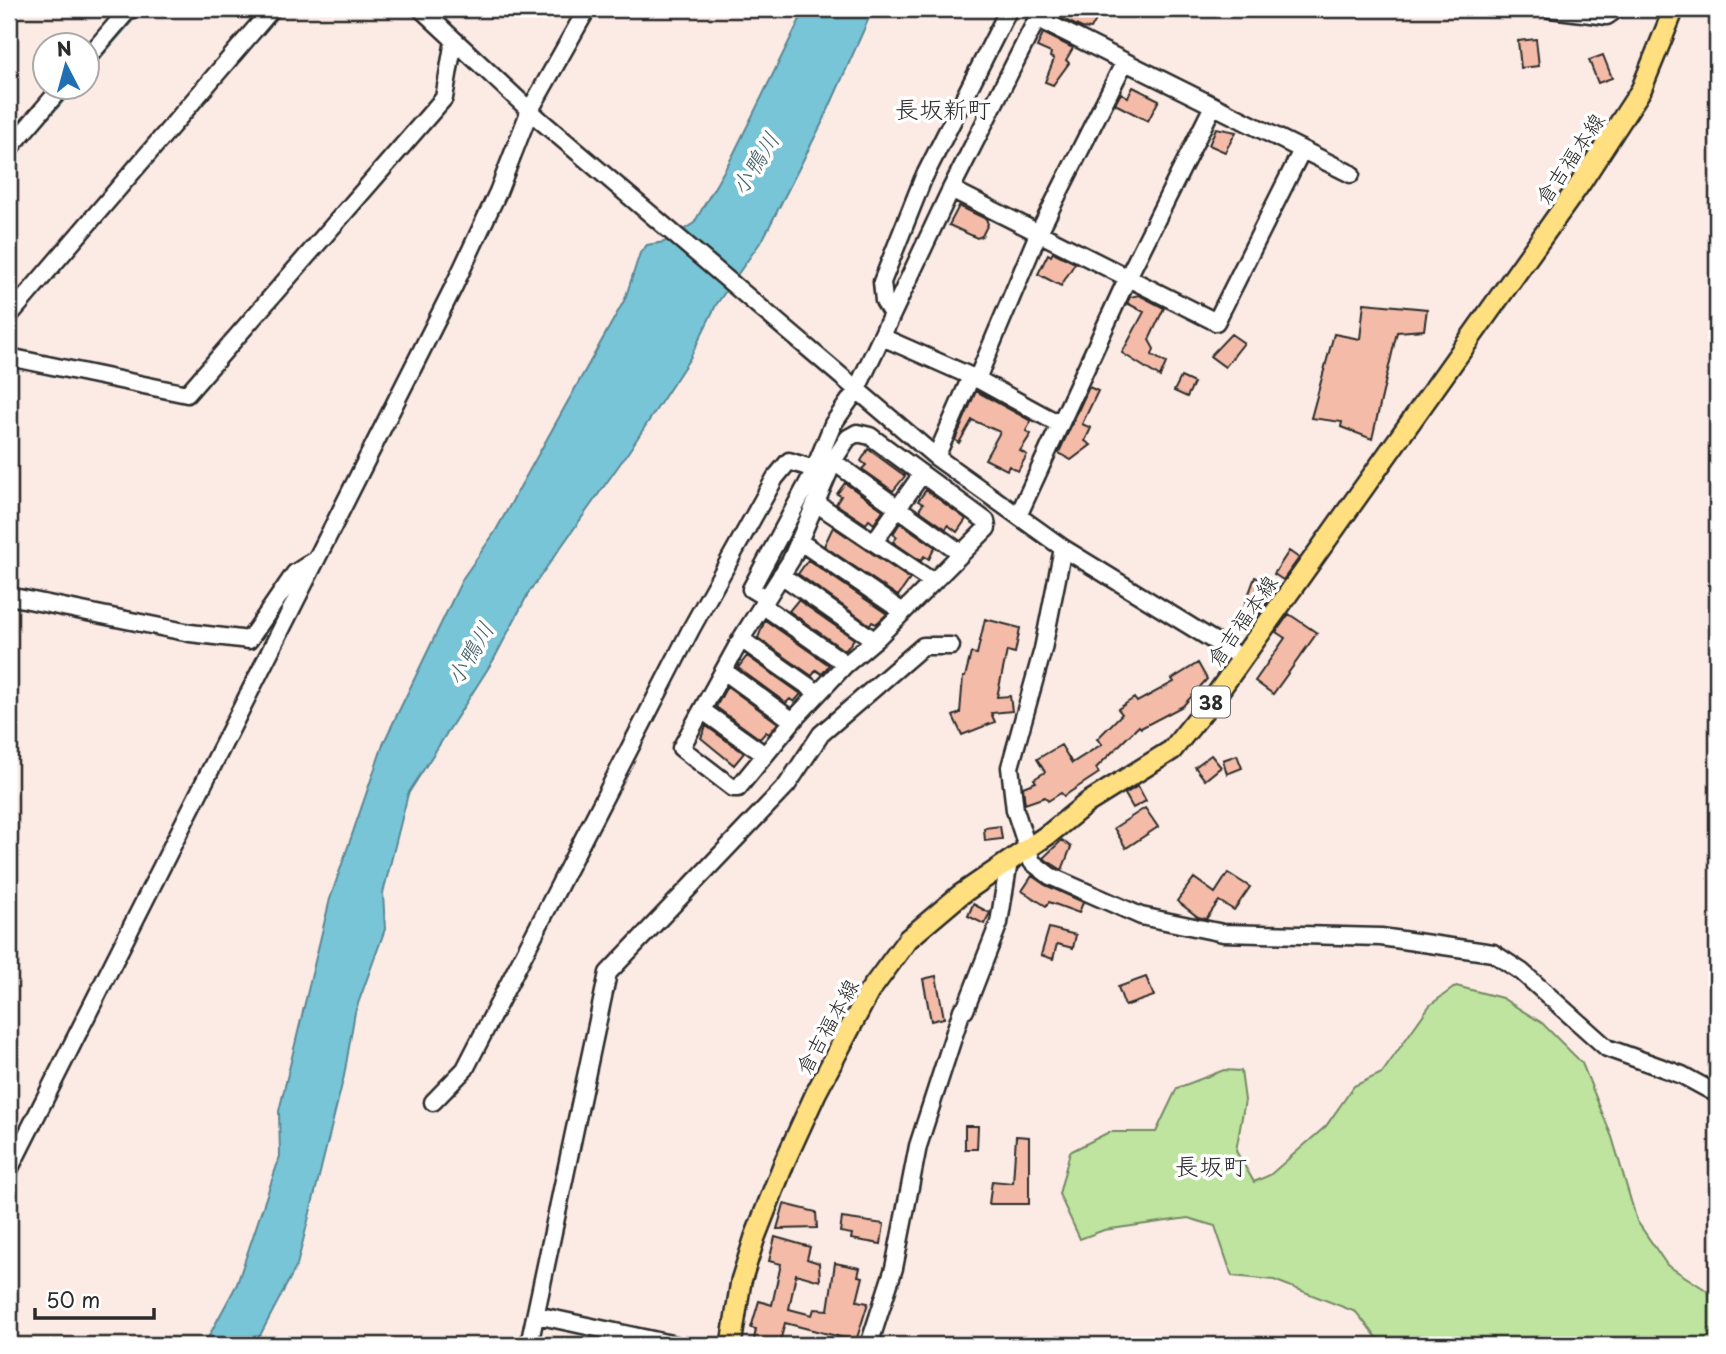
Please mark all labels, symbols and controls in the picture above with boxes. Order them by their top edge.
north arrow [32,32,102,102]
text: N [55,33,73,63]
district label: 長坂新町 [895,90,991,126]
street label: 倉吉福本線 [1526,106,1612,210]
water label: 小鴨川 [721,124,787,202]
street label: 倉吉福本線 [1198,568,1284,672]
water label: 小鴨川 [436,614,502,692]
road number: 38 [1192,687,1230,718]
street label: 倉吉福本線 [787,972,865,1080]
district label: 長坂町 [1175,1147,1247,1183]
scale bar [35,1277,154,1321]
text: 50 m [46,1283,100,1315]

